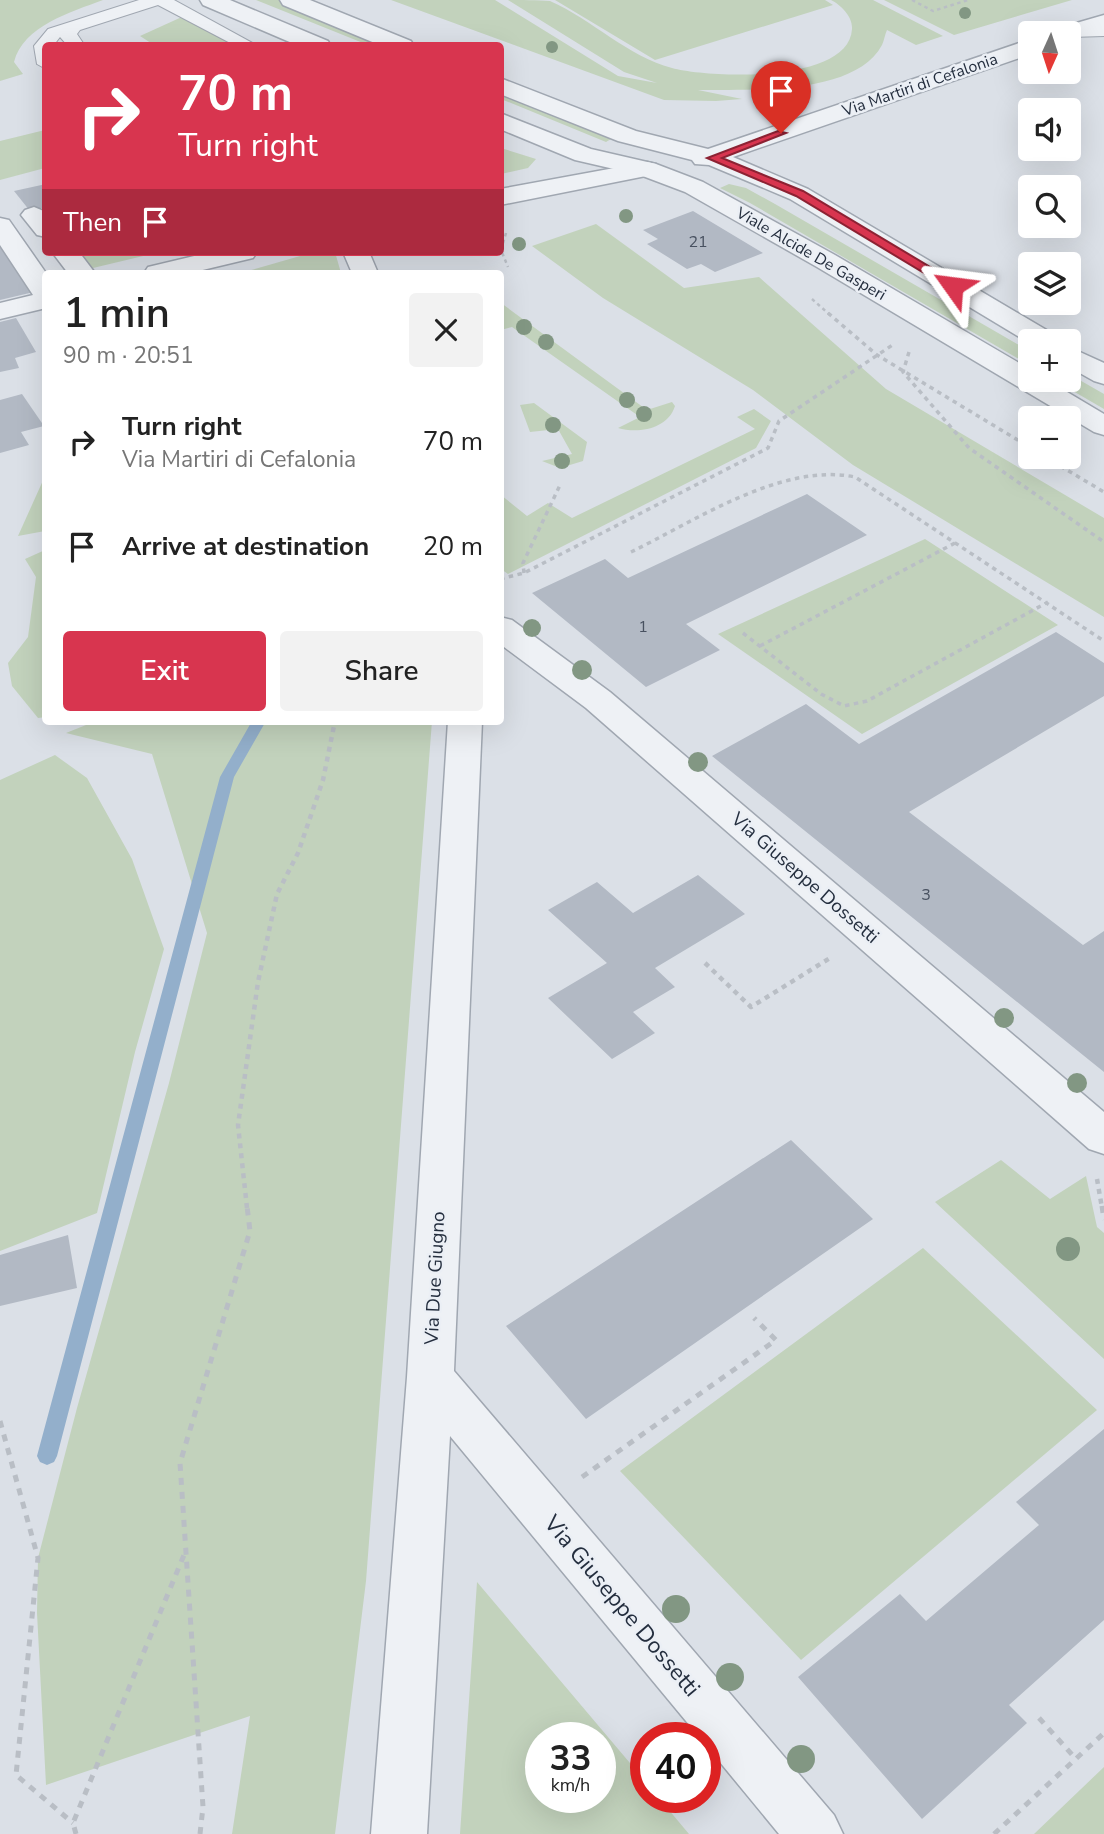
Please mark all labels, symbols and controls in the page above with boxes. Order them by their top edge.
north arrow [1018,21,1082,84]
map controls [1018,21,1081,469]
street label: Via Martiri di Cefalonia [838,48,1001,122]
text: 70 m [178,60,293,127]
pin [751,61,811,133]
icon: right [63,70,154,161]
icon: arrive [762,72,800,110]
button: sound [1018,98,1081,161]
text: Turn right [178,124,318,167]
button: search [1018,175,1081,238]
street label: Viale Alcide De Gasperi [731,202,890,306]
icon: arrive [136,203,174,241]
text: Then [63,205,122,240]
house number: 21 [688,231,708,253]
position arrow [916,249,990,323]
button: layers [1018,252,1081,315]
text: 1 min [63,285,170,342]
button: close [409,293,483,367]
button: + [1018,329,1081,392]
text: 90 m · 20:51 [63,340,194,371]
button: − [1018,406,1081,469]
text: Turn right [122,409,241,444]
icon: right [63,423,101,461]
text: 70 m [423,424,483,459]
text: Via Martiri di Cefalonia [122,444,356,475]
icon: arrive [63,528,101,566]
text: Arrive at destination [122,529,369,564]
text: 20 m [423,529,483,564]
house number: 1 [638,616,648,638]
button: Exit [63,631,266,711]
button: Share [280,631,483,711]
street label: Via Giuseppe Dossetti [725,806,885,950]
house number: 3 [921,884,931,906]
street label: Via Due Giugno [418,1211,451,1346]
street label: Via Giuseppe Dossetti [536,1508,707,1703]
speed limit sign: 40 [630,1722,721,1813]
text: 33 [549,1735,592,1782]
text: km/h [551,1773,590,1797]

